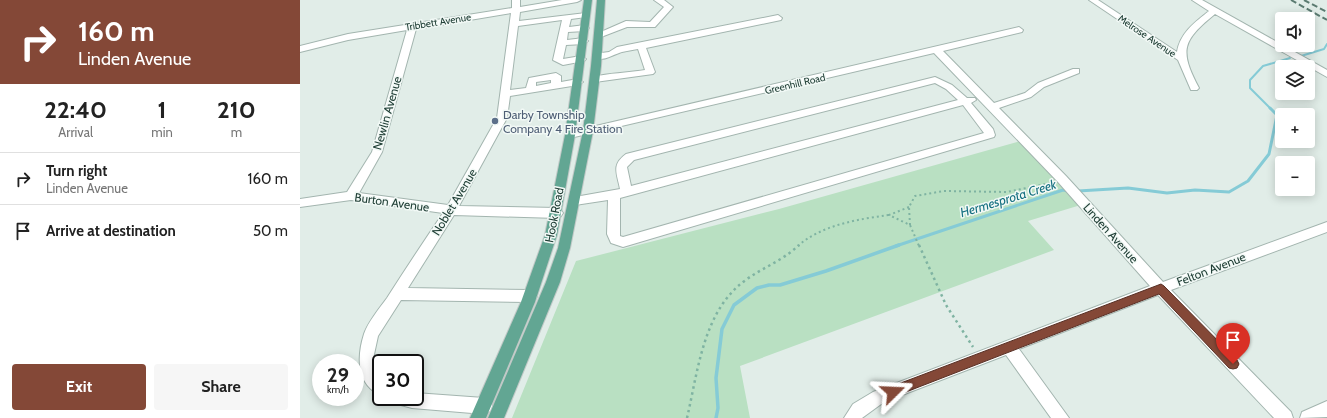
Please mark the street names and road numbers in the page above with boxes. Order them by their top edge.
street label: Tribbett Avenue [404,10,472,34]
street label: Melrose Avenue [1115,12,1179,60]
street label: Greenhill Road [763,71,827,97]
street label: Newlin Avenue [369,74,405,152]
street label: Noblet Avenue [428,166,480,238]
street label: Hook Road [541,186,567,244]
street label: Burton Avenue [354,189,430,215]
street label: Linden Avenue [1080,200,1142,266]
street label: Felton Avenue [1174,249,1248,289]

